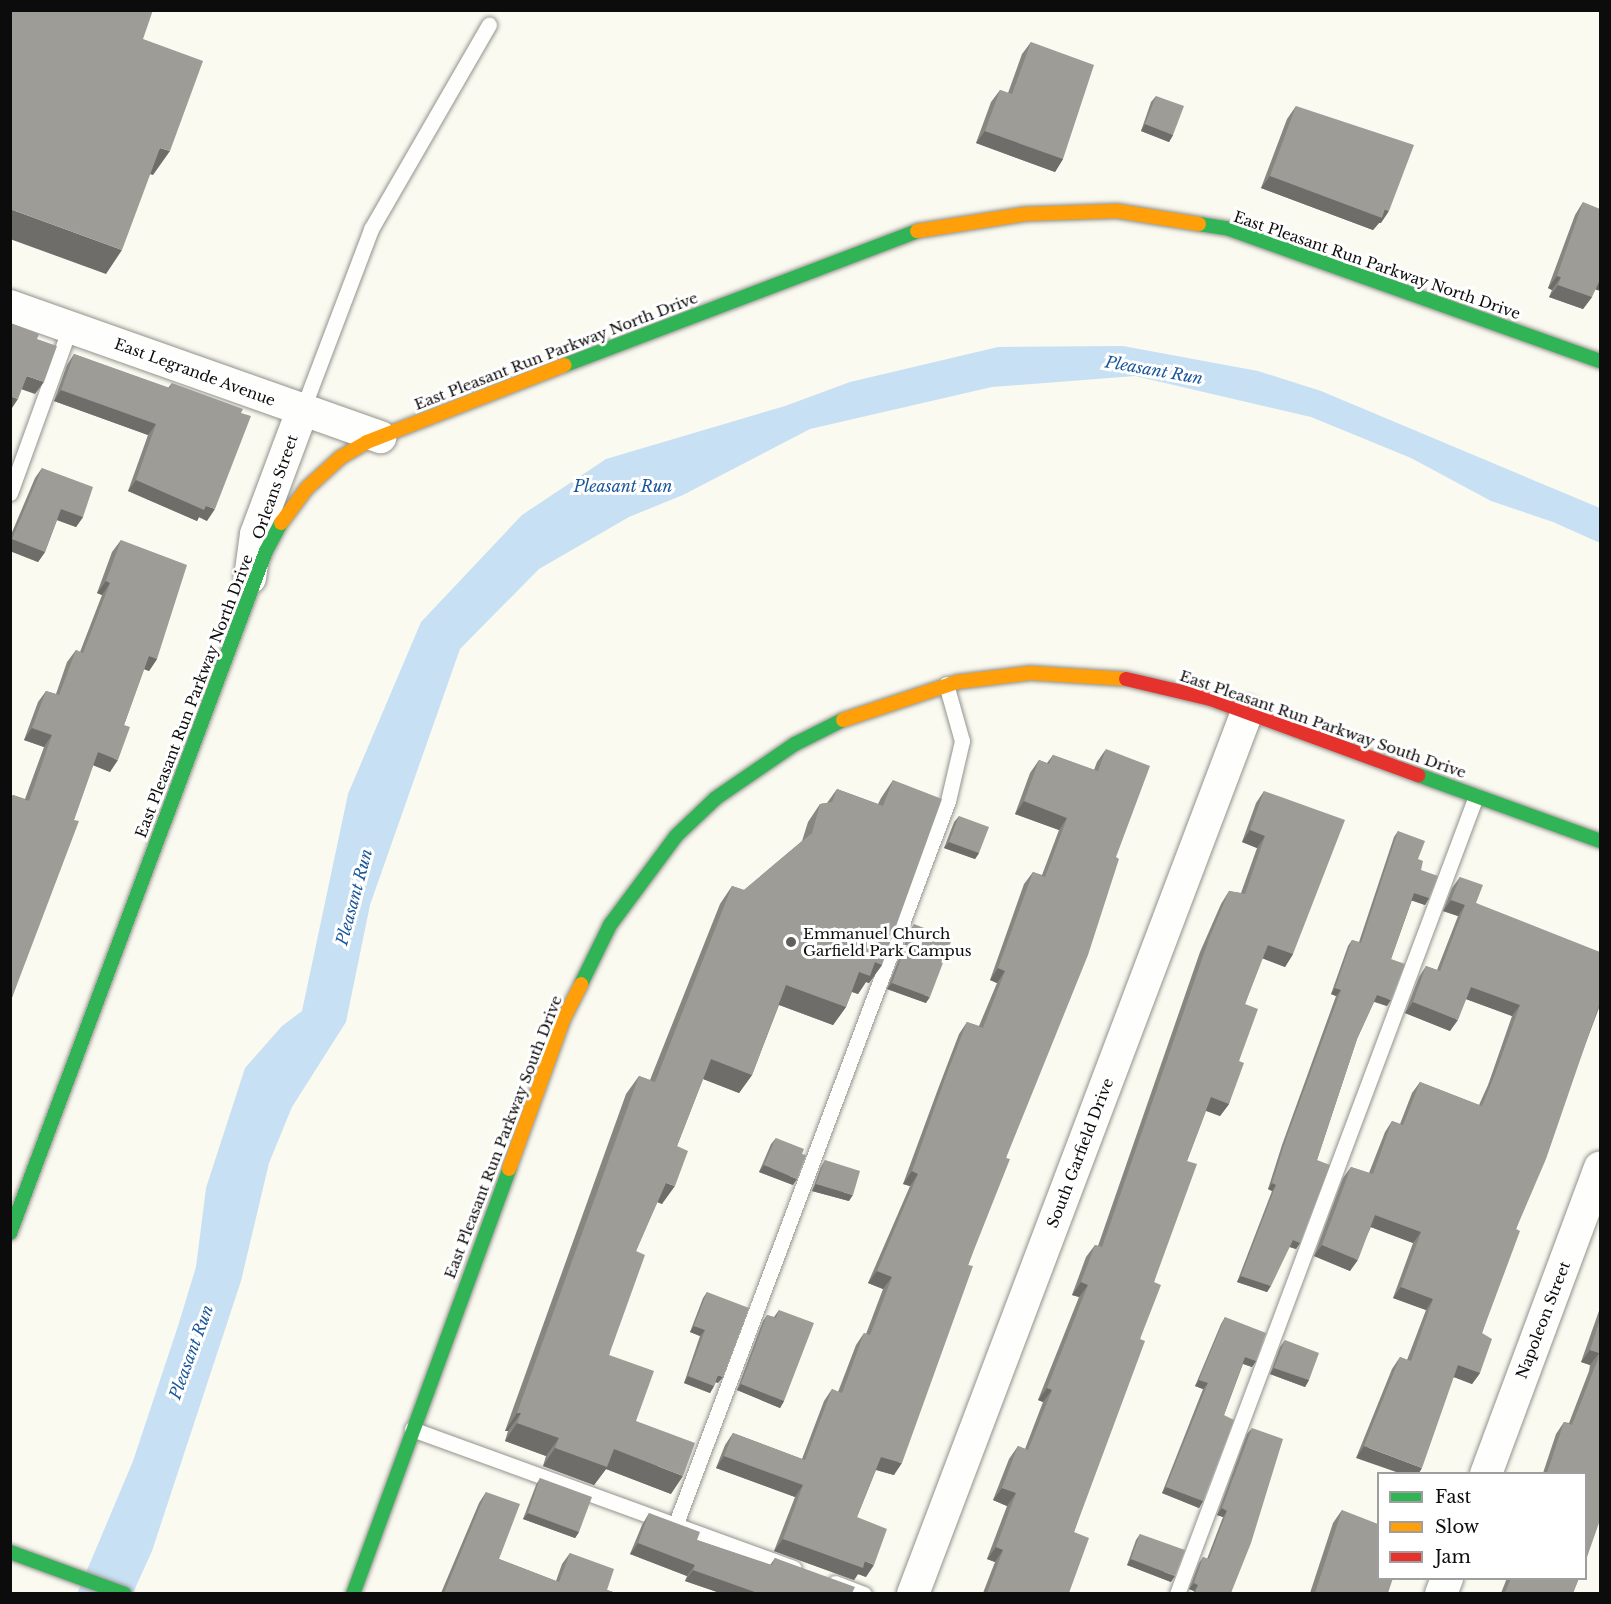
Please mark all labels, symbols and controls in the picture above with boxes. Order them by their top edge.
street label: East Pleasant Run Parkway North Drive [1231,207,1523,323]
street label: East Pleasant Run Parkway North Drive [412,288,700,414]
street label: East Legrande Avenue [112,334,278,410]
water label: Pleasant Run [1104,352,1204,388]
street label: Orleans Street [249,432,301,542]
water label: Pleasant Run [573,476,673,496]
street label: East Pleasant Run Parkway North Drive [131,552,257,840]
street label: East Pleasant Run Parkway South Drive [1177,666,1469,782]
water label: Pleasant Run [332,847,376,947]
place label: Emmanuel Church Garfield Park Campus [803,924,972,959]
marker: Emmanuel Church Garfield Park Campus [784,935,798,949]
street label: East Pleasant Run Parkway South Drive [440,993,566,1281]
street label: South Garfield Drive [1043,1076,1117,1230]
street label: Napoleon Street [1512,1259,1574,1381]
water label: Pleasant Run [165,1302,217,1402]
legend [1377,1472,1587,1580]
text: Fast [1435,1486,1471,1508]
text: Slow [1435,1516,1479,1538]
text: Jam [1435,1546,1471,1568]

